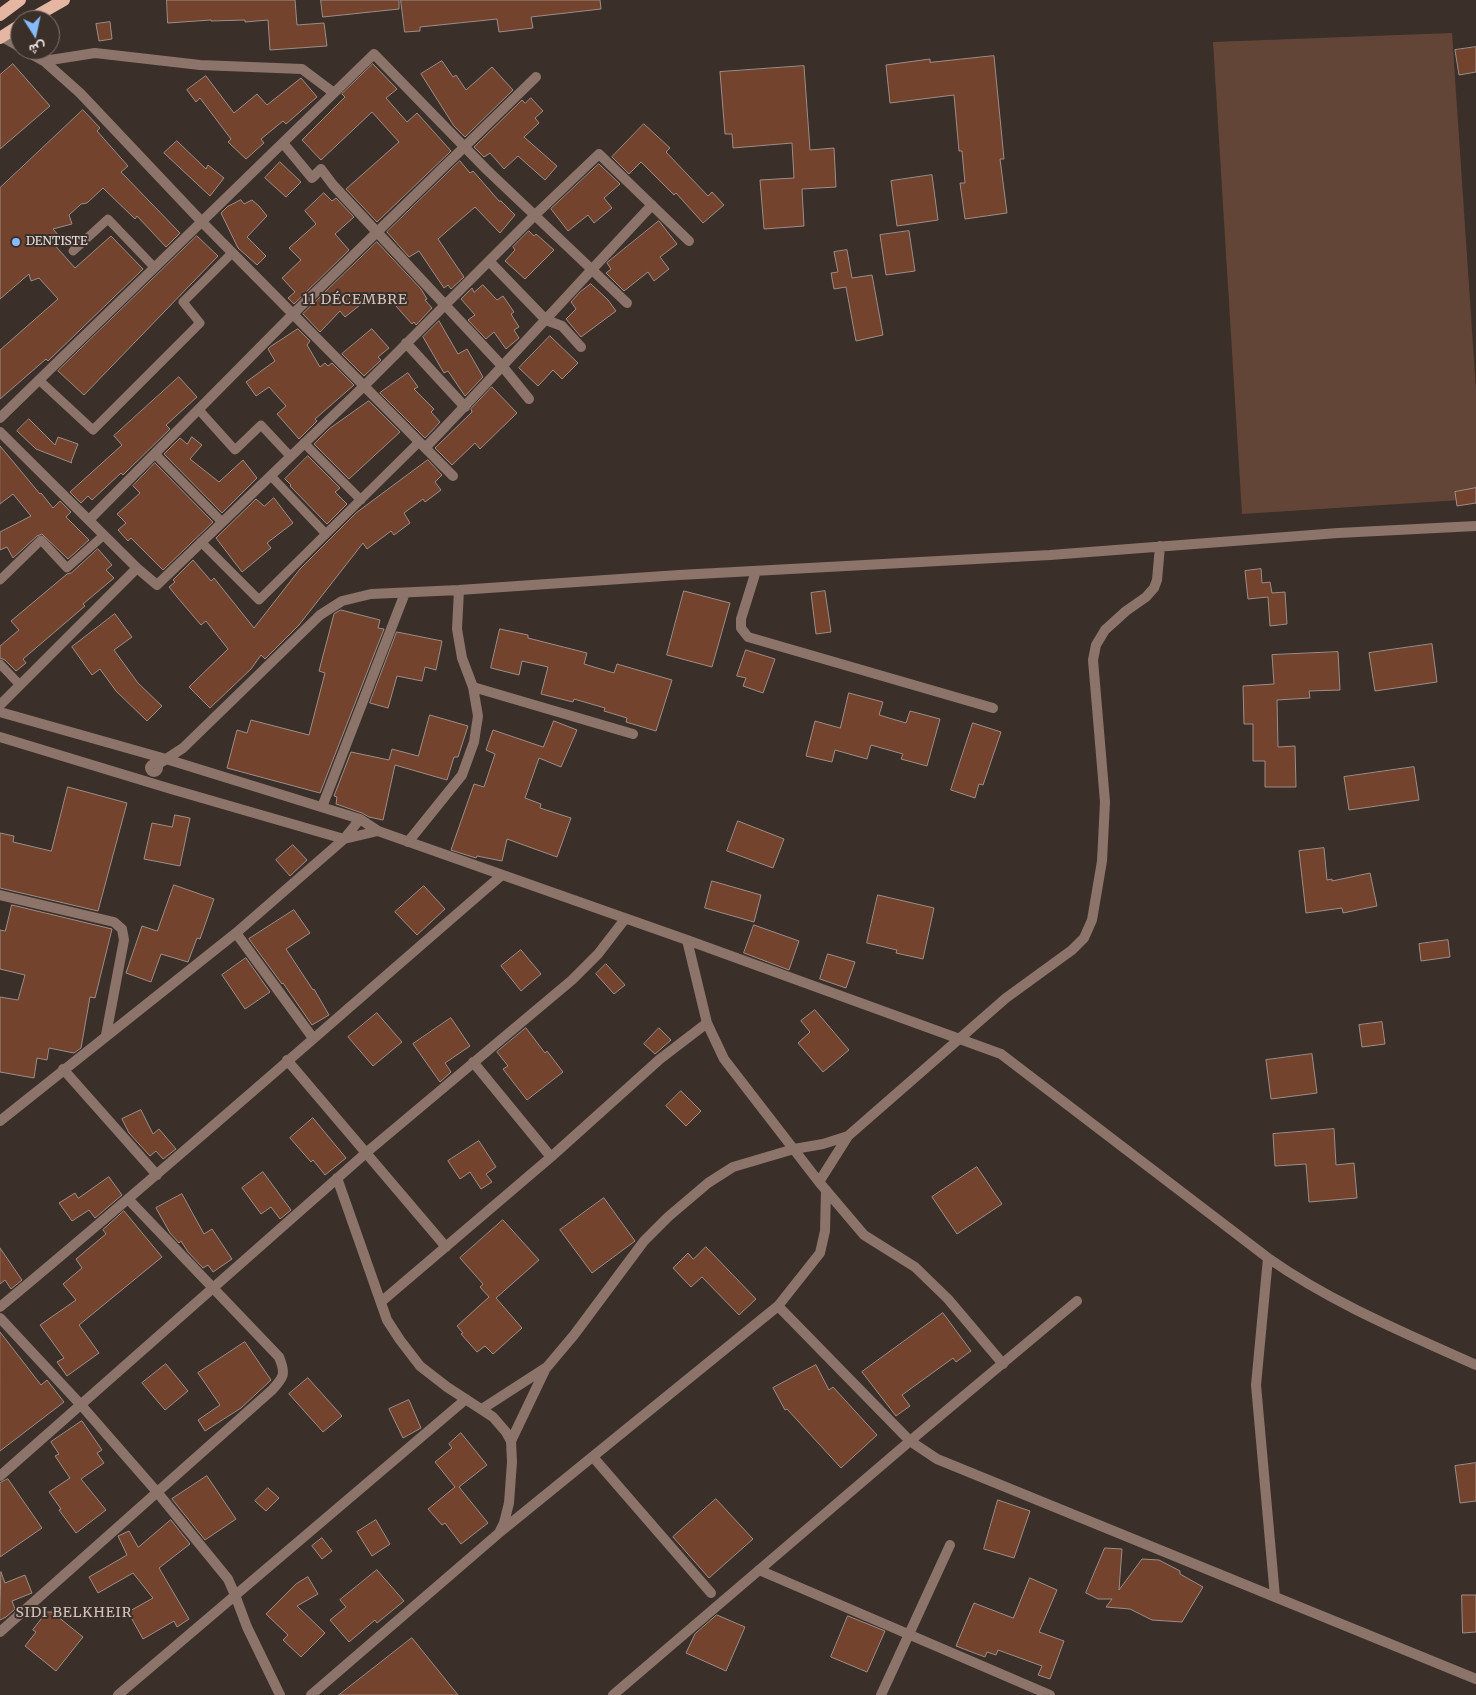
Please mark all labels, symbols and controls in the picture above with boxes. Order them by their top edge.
north arrow [10,10,60,60]
text: ش [28,38,47,59]
place label: DENTISTE [26,235,88,249]
marker: DENTISTE [10,236,22,248]
district label: 11 DÉCEMBRE [301,292,409,308]
district label: SIDI BELKHEIR [14,1605,134,1621]

